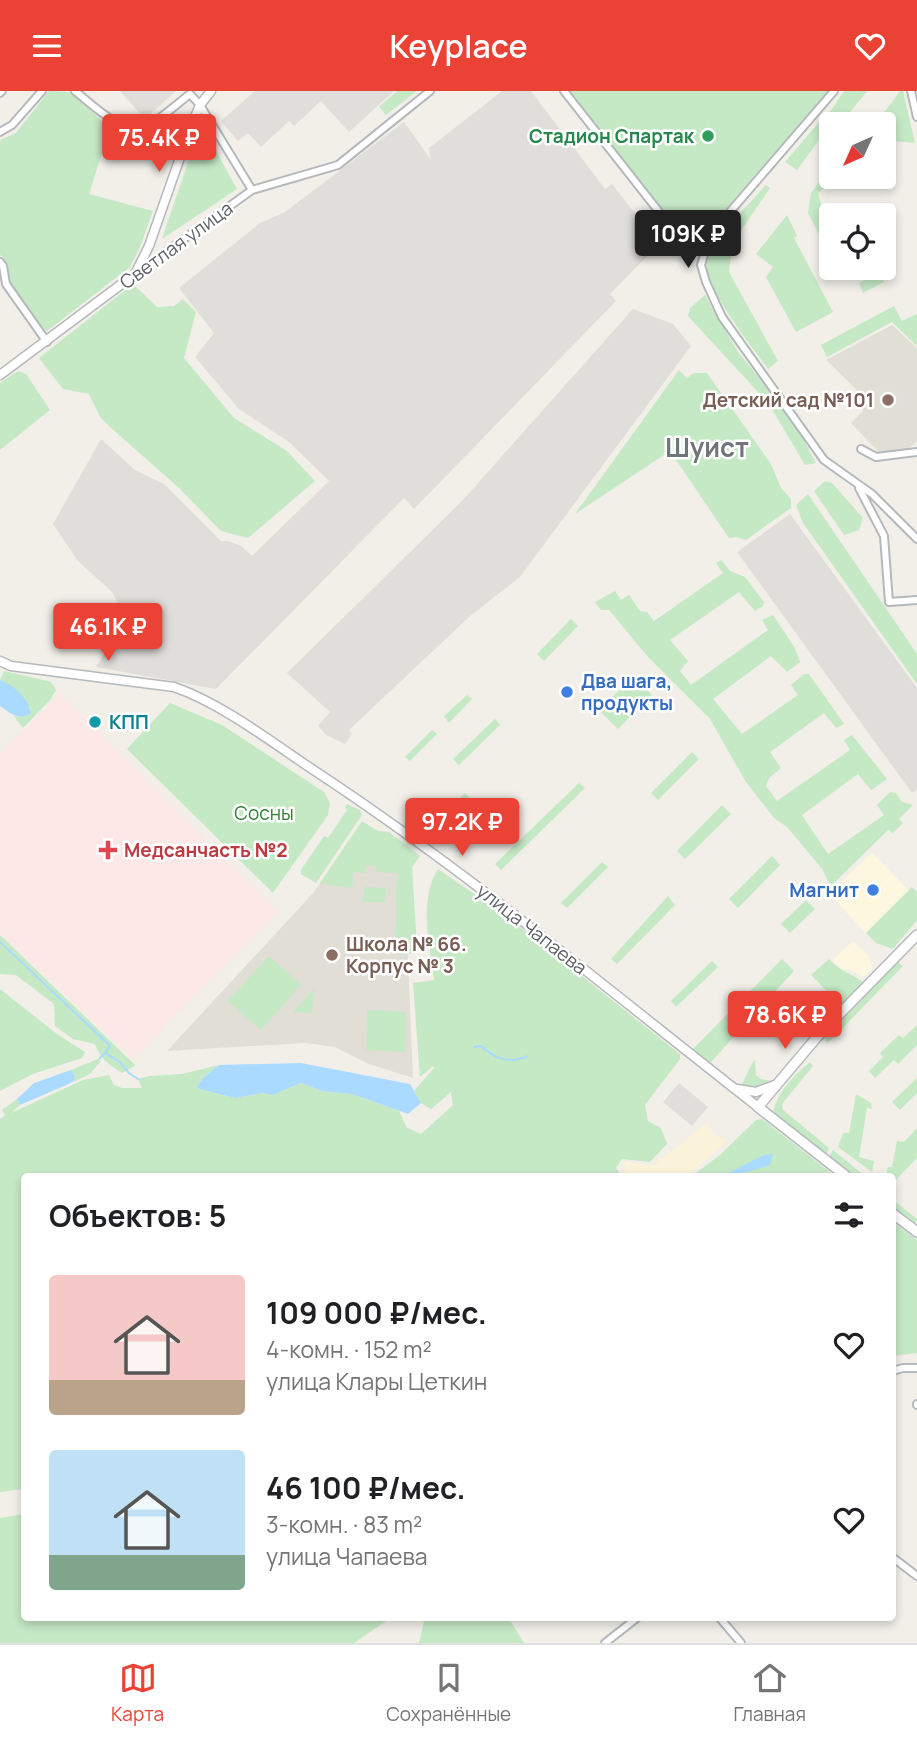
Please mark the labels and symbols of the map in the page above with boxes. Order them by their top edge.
north arrow [819,112,896,189]
pin: 75.4K ₽ [94,115,224,174]
place label: Стадион Спартак [529,123,695,149]
marker: Стадион Спартак [700,128,716,144]
street label: Светлая улица [114,195,238,295]
pin: 109K ₽ [631,211,745,270]
place label: Детский сад №101 [702,387,874,413]
marker: Детский сад №101 [880,392,896,408]
district label: Шуист [665,429,749,465]
pin: 46.1K ₽ [43,603,173,663]
place label: Два шага, продукты [581,668,673,716]
marker: Два шага, продукты [559,684,575,700]
place label: КПП [109,709,149,735]
marker: КПП [87,714,103,730]
pin: 97.2K ₽ [397,799,527,858]
park label: Сосны [234,800,294,826]
place label: Медсанчасть №2 [124,837,288,863]
marker: Медсанчасть №2 [98,840,118,860]
place label: Магнит [789,877,859,903]
street label: улица Чапаева [471,878,593,980]
marker: Магнит [865,882,881,898]
place label: Школа № 66. Корпус № 3 [346,931,467,979]
marker: Школа № 66. Корпус № 3 [324,947,340,963]
pin: 78.6K ₽ [720,991,850,1051]

